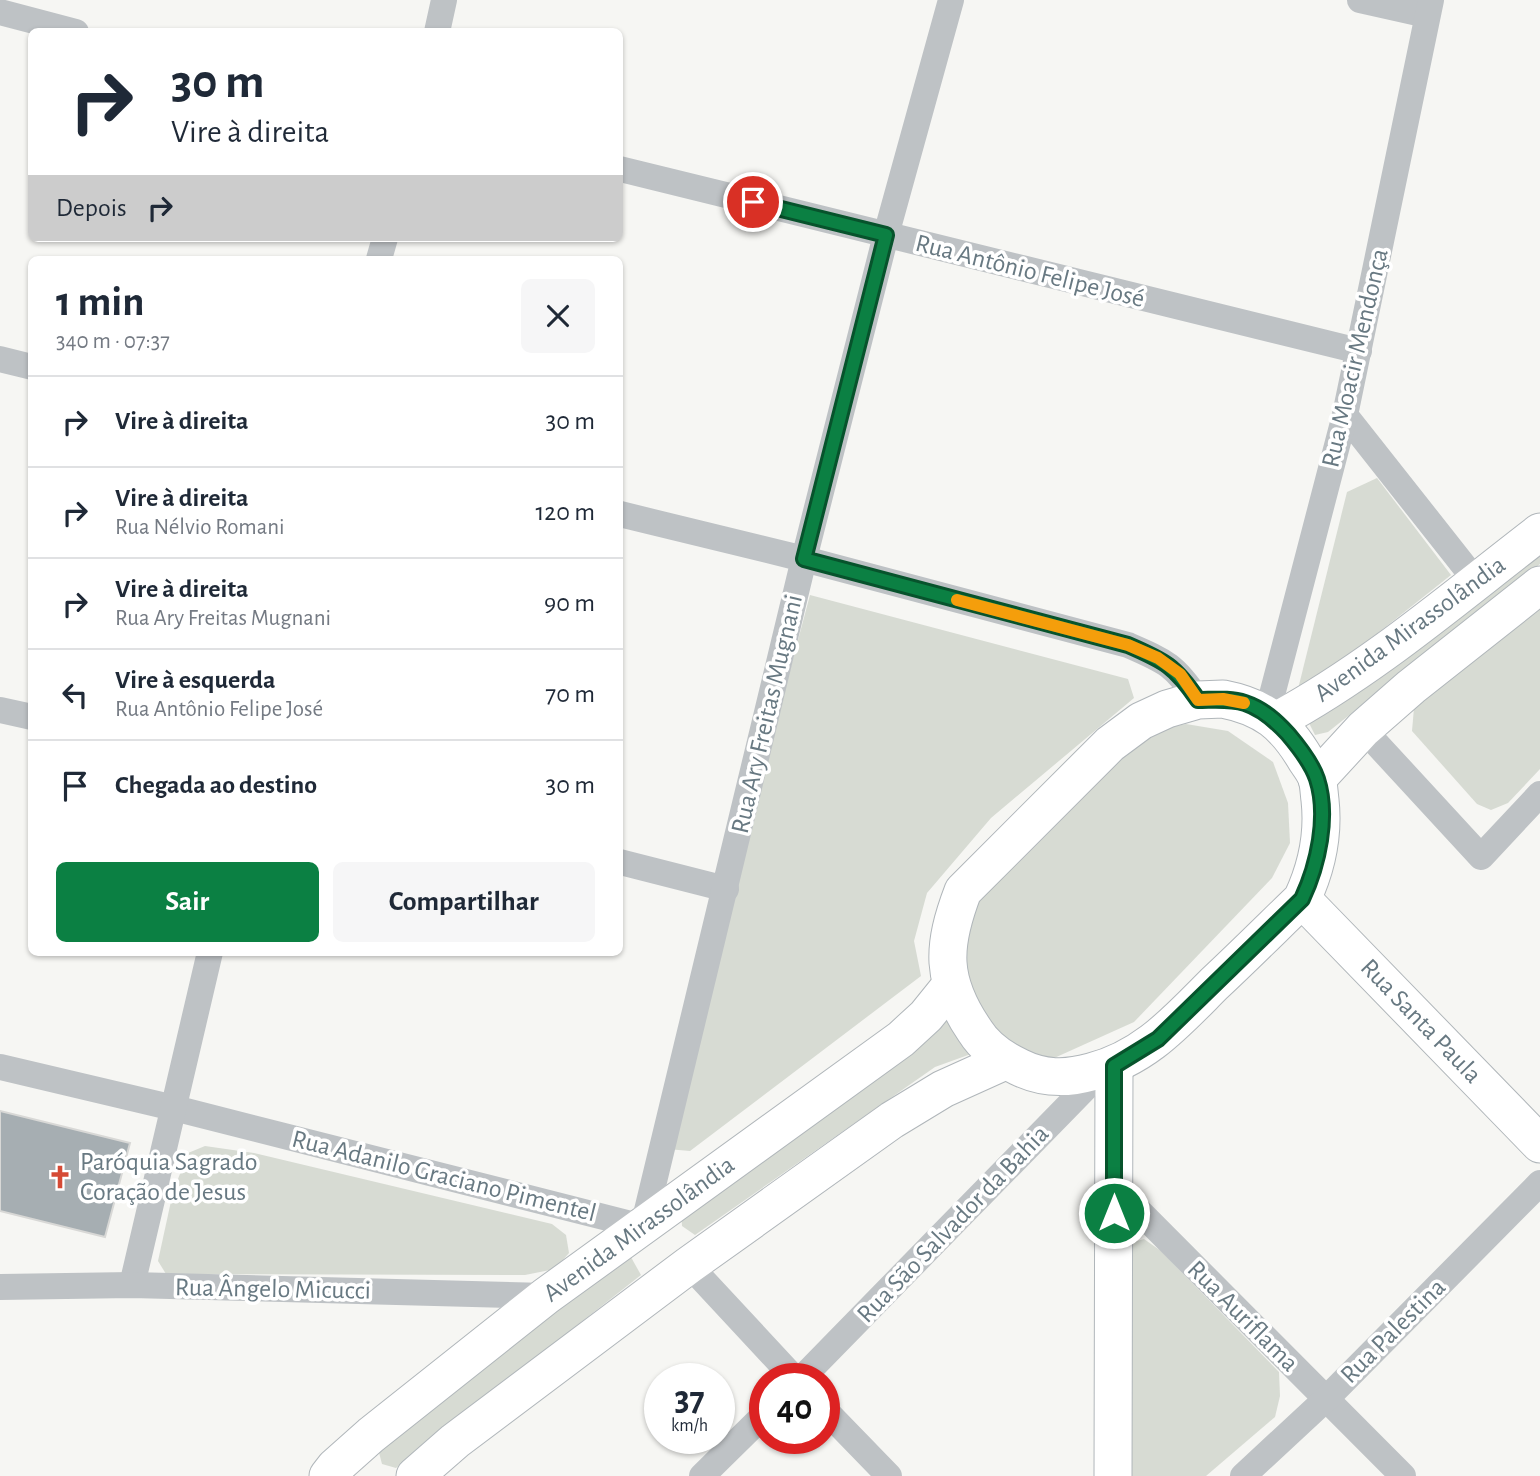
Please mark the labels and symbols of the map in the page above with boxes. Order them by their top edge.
pin [723,172,783,232]
street label: Rua Antônio Felipe José [913,230,1147,312]
street label: Rua Moacir Mendonça [1317,246,1393,470]
street label: Avenida Mirassolândia [1310,551,1510,707]
street label: Rua Ary Freitas Mugnani [727,592,807,836]
street label: Rua Santa Paula [1356,954,1486,1088]
street label: Rua São Salvador da Bahia [852,1120,1054,1328]
street label: Rua Adanilo Graciano Pimentel [289,1126,599,1226]
place label: Paróquia Sagrado Coração de Jesus [80,1149,258,1205]
street label: Avenida Mirassolândia [539,1151,739,1307]
church icon: Paróquia Sagrado Coração de Jesus [46,1163,74,1191]
position arrow [1077,1176,1151,1250]
street label: Rua Auriflama [1183,1256,1303,1376]
street label: Rua Ângelo Micucci [175,1273,371,1304]
street label: Rua Palestina [1336,1274,1450,1388]
speed limit sign: 40 [749,1363,840,1454]

